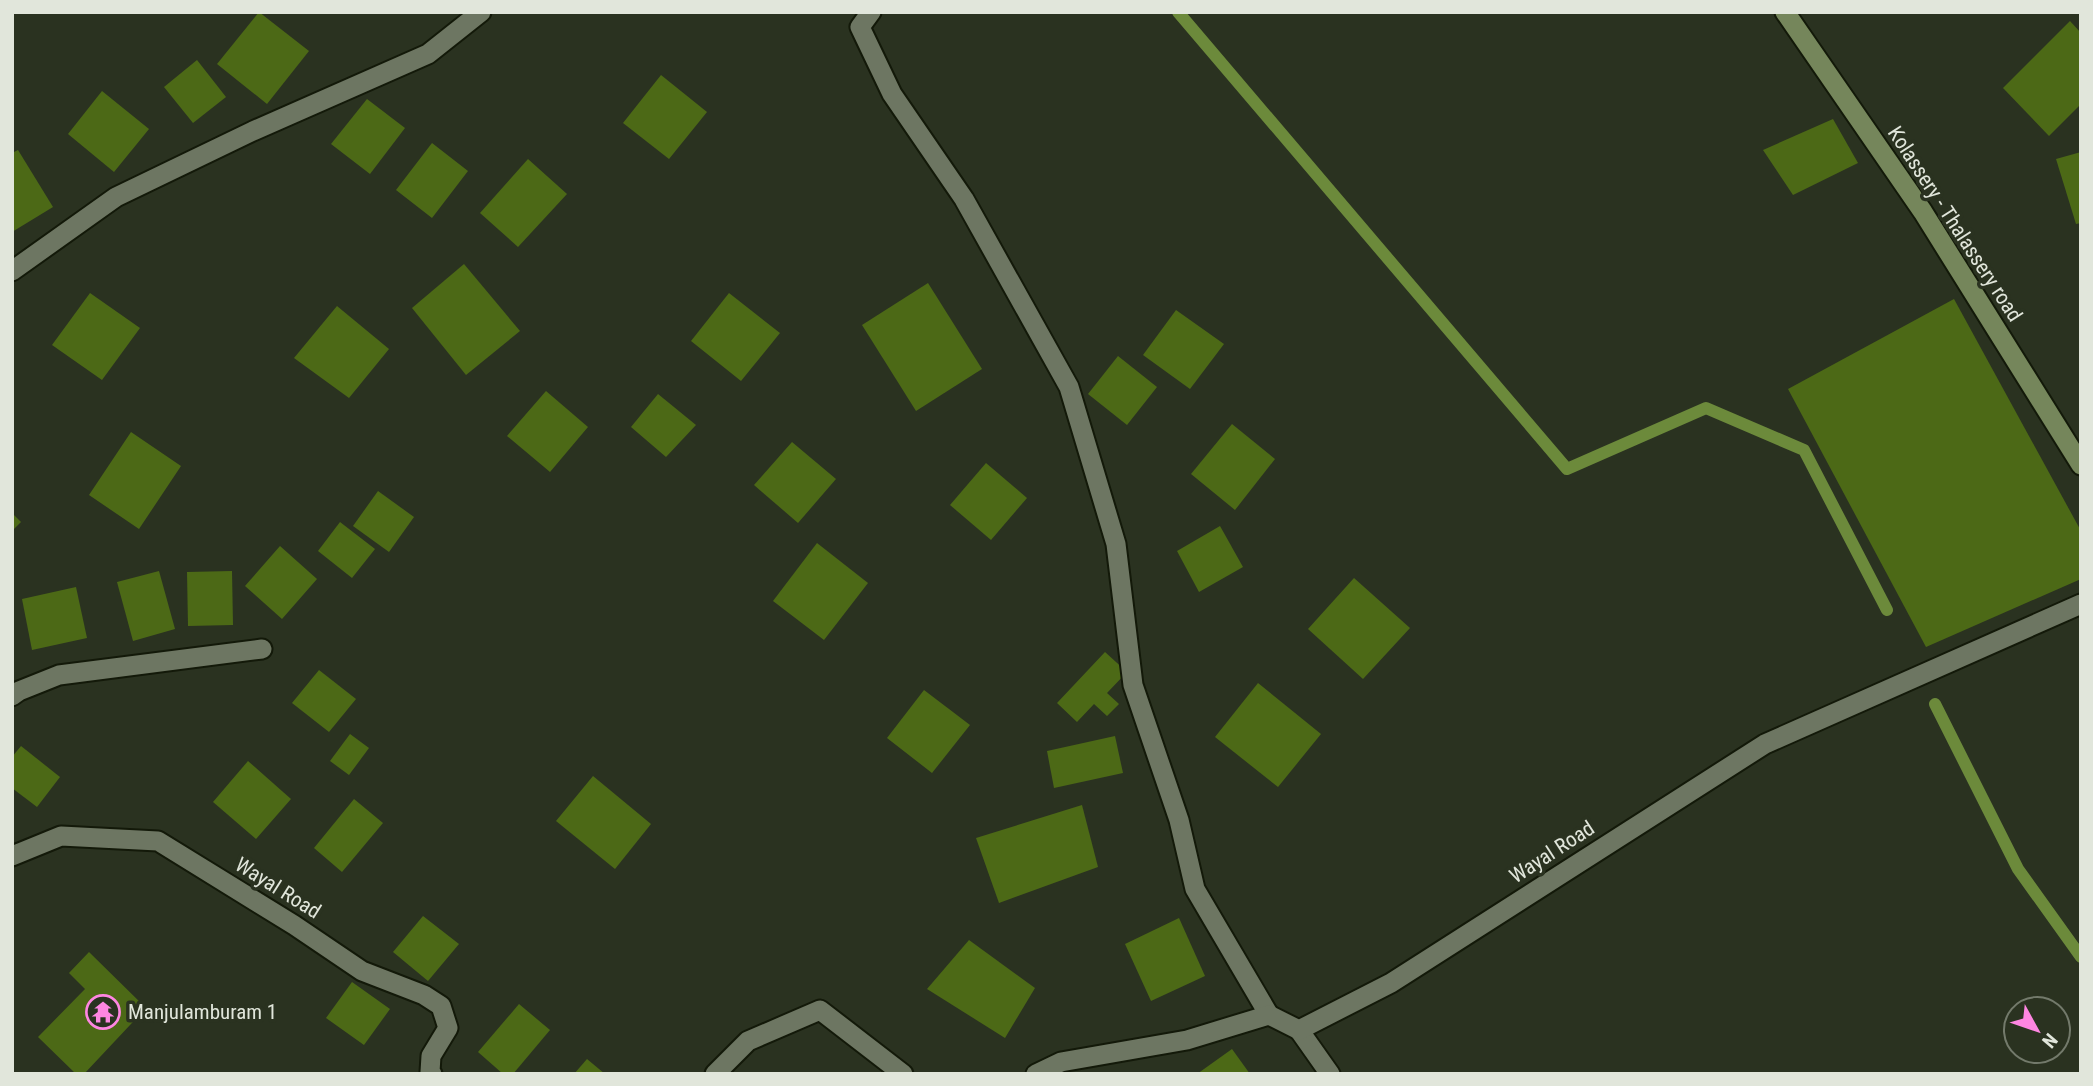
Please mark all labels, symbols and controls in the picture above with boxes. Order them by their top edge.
street label: Kolassery - Thalassery road [1883,122,2027,326]
street label: Wayal Road [1505,816,1599,888]
street label: Wayal Road [231,852,325,924]
temple icon: Manjulamburam 1 [84,993,122,1031]
north arrow [2002,995,2072,1065]
place label: Manjulamburam 1 [128,1000,277,1024]
text: N [2037,1029,2062,1052]

